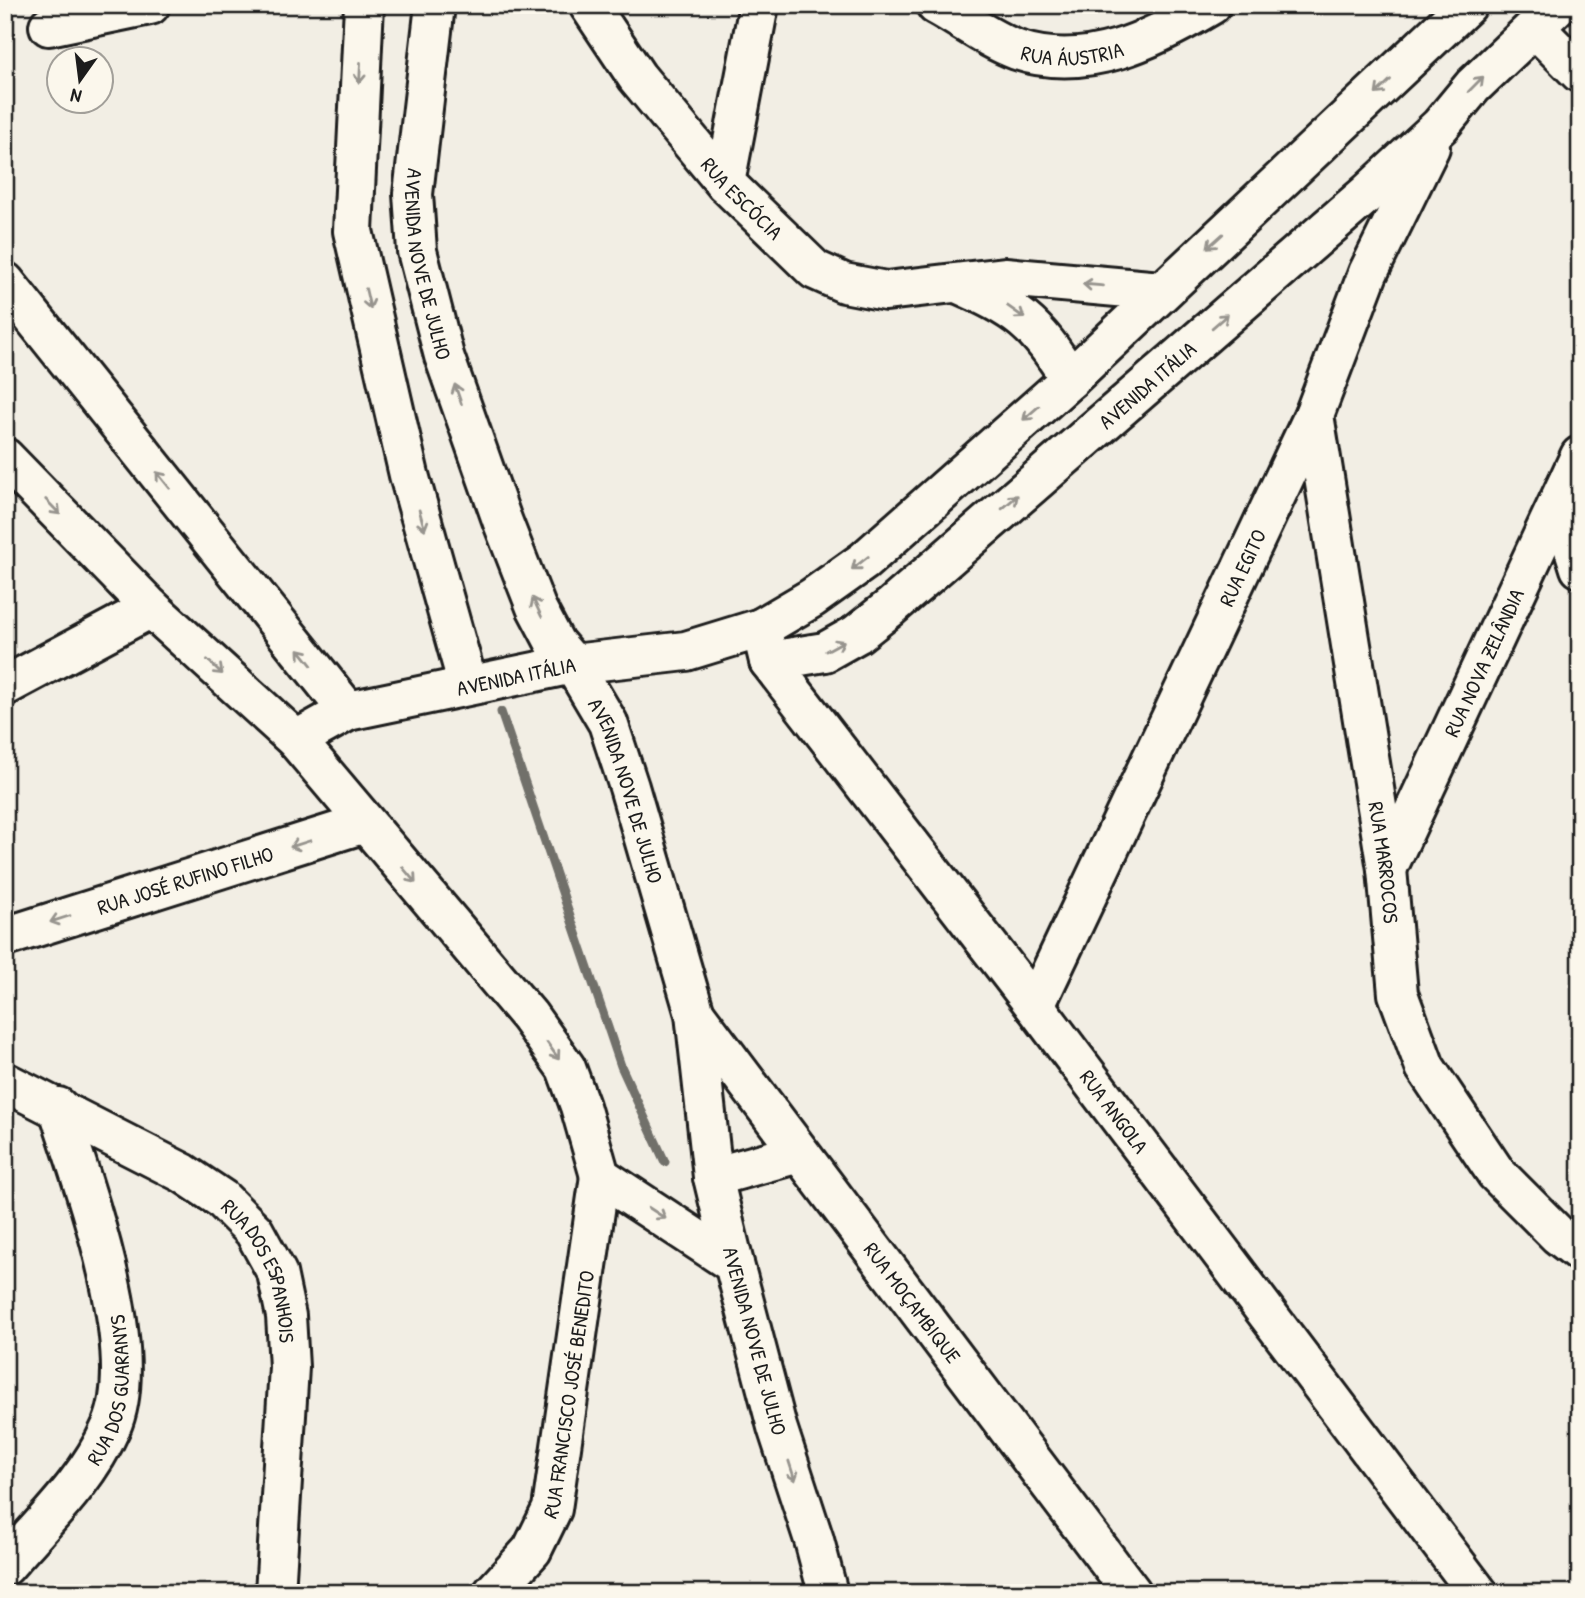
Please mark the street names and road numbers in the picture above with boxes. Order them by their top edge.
street label: RUA ÁUSTRIA [1018,34,1127,72]
street label: RUA ESCÓCIA [695,151,789,246]
street label: AVENIDA NOVE DE JULHO [398,167,459,363]
street label: AVENIDA ITÁLIA [1092,334,1202,435]
street label: RUA EGITO [1211,524,1273,611]
street label: RUA NOVA ZELÂNDIA [1436,584,1531,741]
street label: AVENIDA ITÁLIA [454,649,578,702]
street label: AVENIDA NOVE DE JULHO [582,692,671,887]
street label: RUA MARROCOS [1362,799,1406,925]
street label: RUA JOSÉ RUFINO FILHO [93,838,277,921]
street label: RUA ANGOLA [1073,1064,1155,1159]
street label: RUA DOS ESPANHOIS [215,1192,302,1344]
street label: RUA MOÇAMBIQUE [858,1236,968,1369]
street label: AVENIDA NOVE DE JULHO [716,1244,794,1438]
street label: RUA FRANCISCO JOSÉ BENEDITO [535,1268,601,1523]
street label: RUA DOS GUARANYS [79,1313,135,1470]

